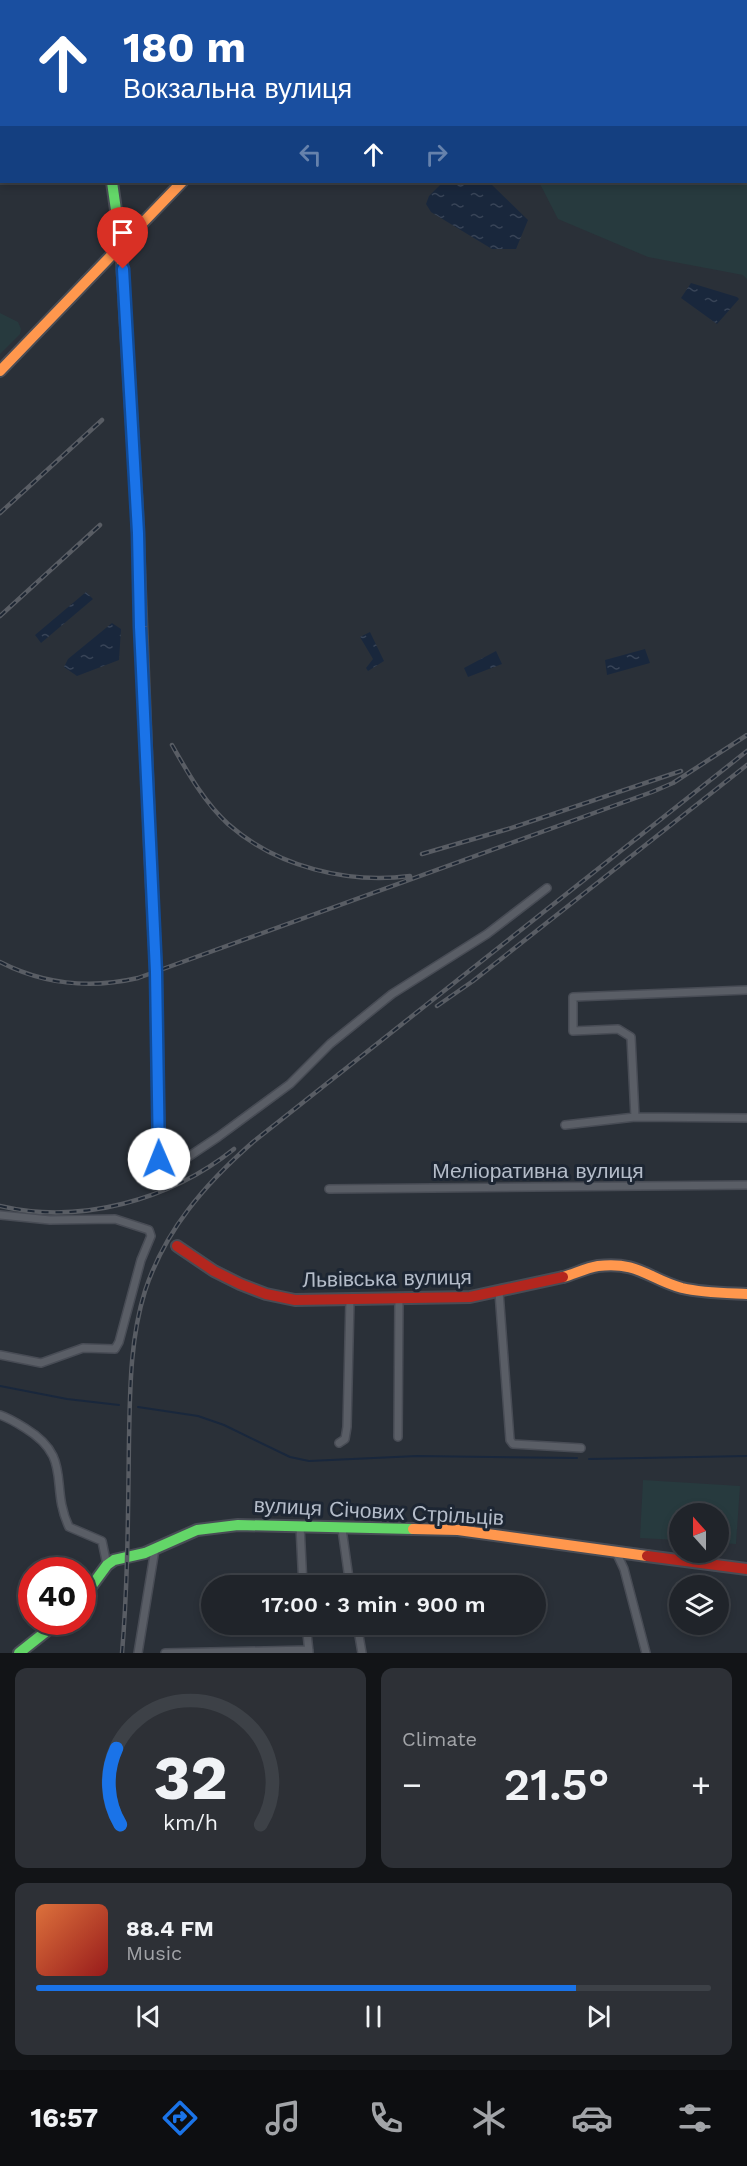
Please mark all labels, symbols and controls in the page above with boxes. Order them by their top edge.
text: 180 m [123,23,246,72]
icon: ahead [24,24,102,102]
text: Вокзальна вулиця [123,73,352,105]
icon: left [294,138,327,171]
icon: ahead [357,138,390,171]
icon: right [420,138,453,171]
pin [97,207,148,269]
icon: arrive [106,216,139,249]
position arrow [127,1127,191,1191]
street label: Меліоративна вулиця [432,1158,644,1183]
street label: Львівська вулиця [302,1264,472,1292]
street label: вулиця Січових Стрільців [253,1492,505,1530]
north arrow [669,1503,729,1563]
map controls [669,1503,729,1635]
speed limit sign: 40 [18,1557,96,1635]
button: layers [669,1575,729,1635]
text: 17:00 · 3 min · 900 m [261,1592,486,1617]
text: Climate [402,1727,477,1751]
text: 32 [153,1741,228,1814]
text: 21.5° [504,1758,609,1811]
text: − [402,1765,422,1804]
text: + [691,1765,711,1804]
text: km/h [163,1810,218,1835]
text: 88.4 FM [126,1916,214,1941]
text: Music [126,1941,182,1965]
icon: previous [132,2000,165,2033]
icon: pause [357,2000,390,2033]
icon: next [582,2000,615,2033]
icon: directions [159,2097,201,2139]
icon: music [262,2097,304,2139]
icon: phone [365,2097,407,2139]
icon: climate [468,2097,510,2139]
icon: car [571,2097,613,2139]
icon: filters [674,2097,716,2139]
text: 16:57 [31,2102,98,2134]

